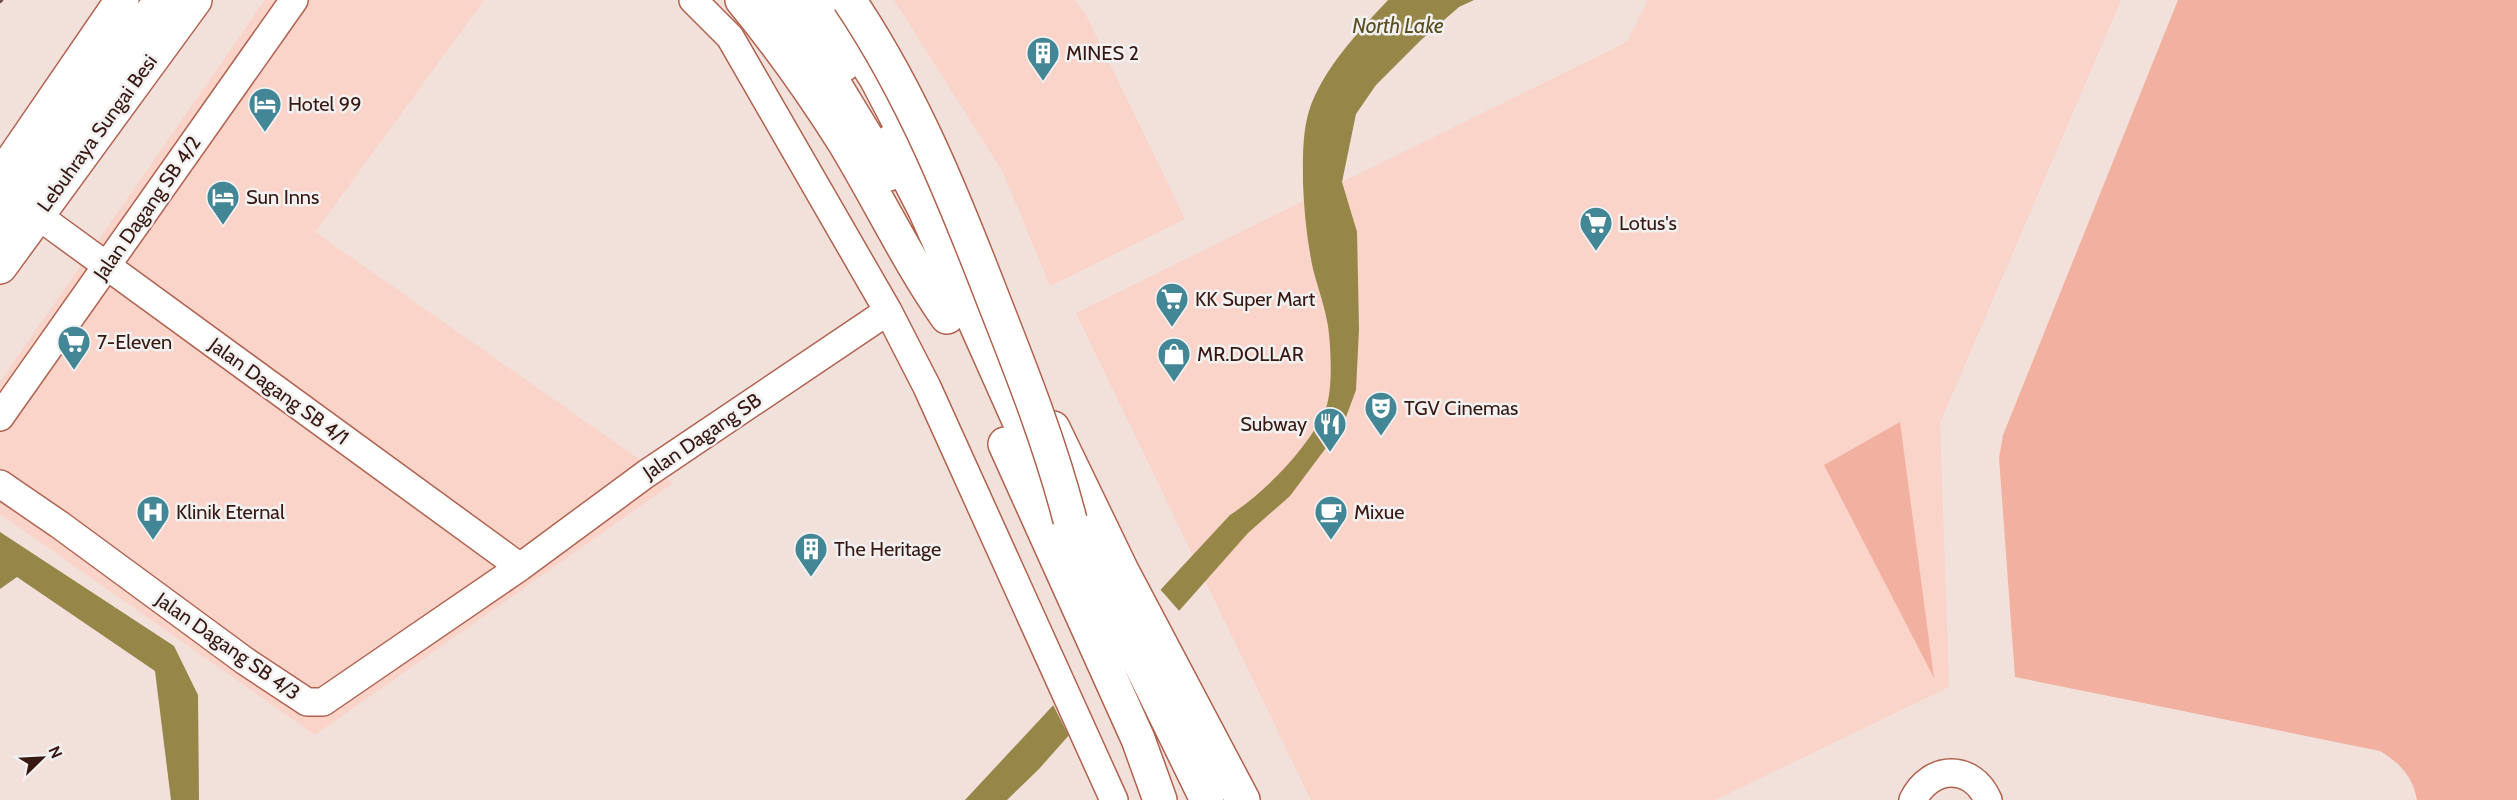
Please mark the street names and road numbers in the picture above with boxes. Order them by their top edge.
street label: Lebuhraya Sungai Besi [32,50,162,216]
street label: Jalan Dagang SB 4/2 [88,131,206,285]
street label: Jalan Dagang SB 4/1 [204,332,353,450]
street label: Jalan Dagang SB [638,388,766,485]
street label: Jalan Dagang SB 4/3 [150,587,305,705]

